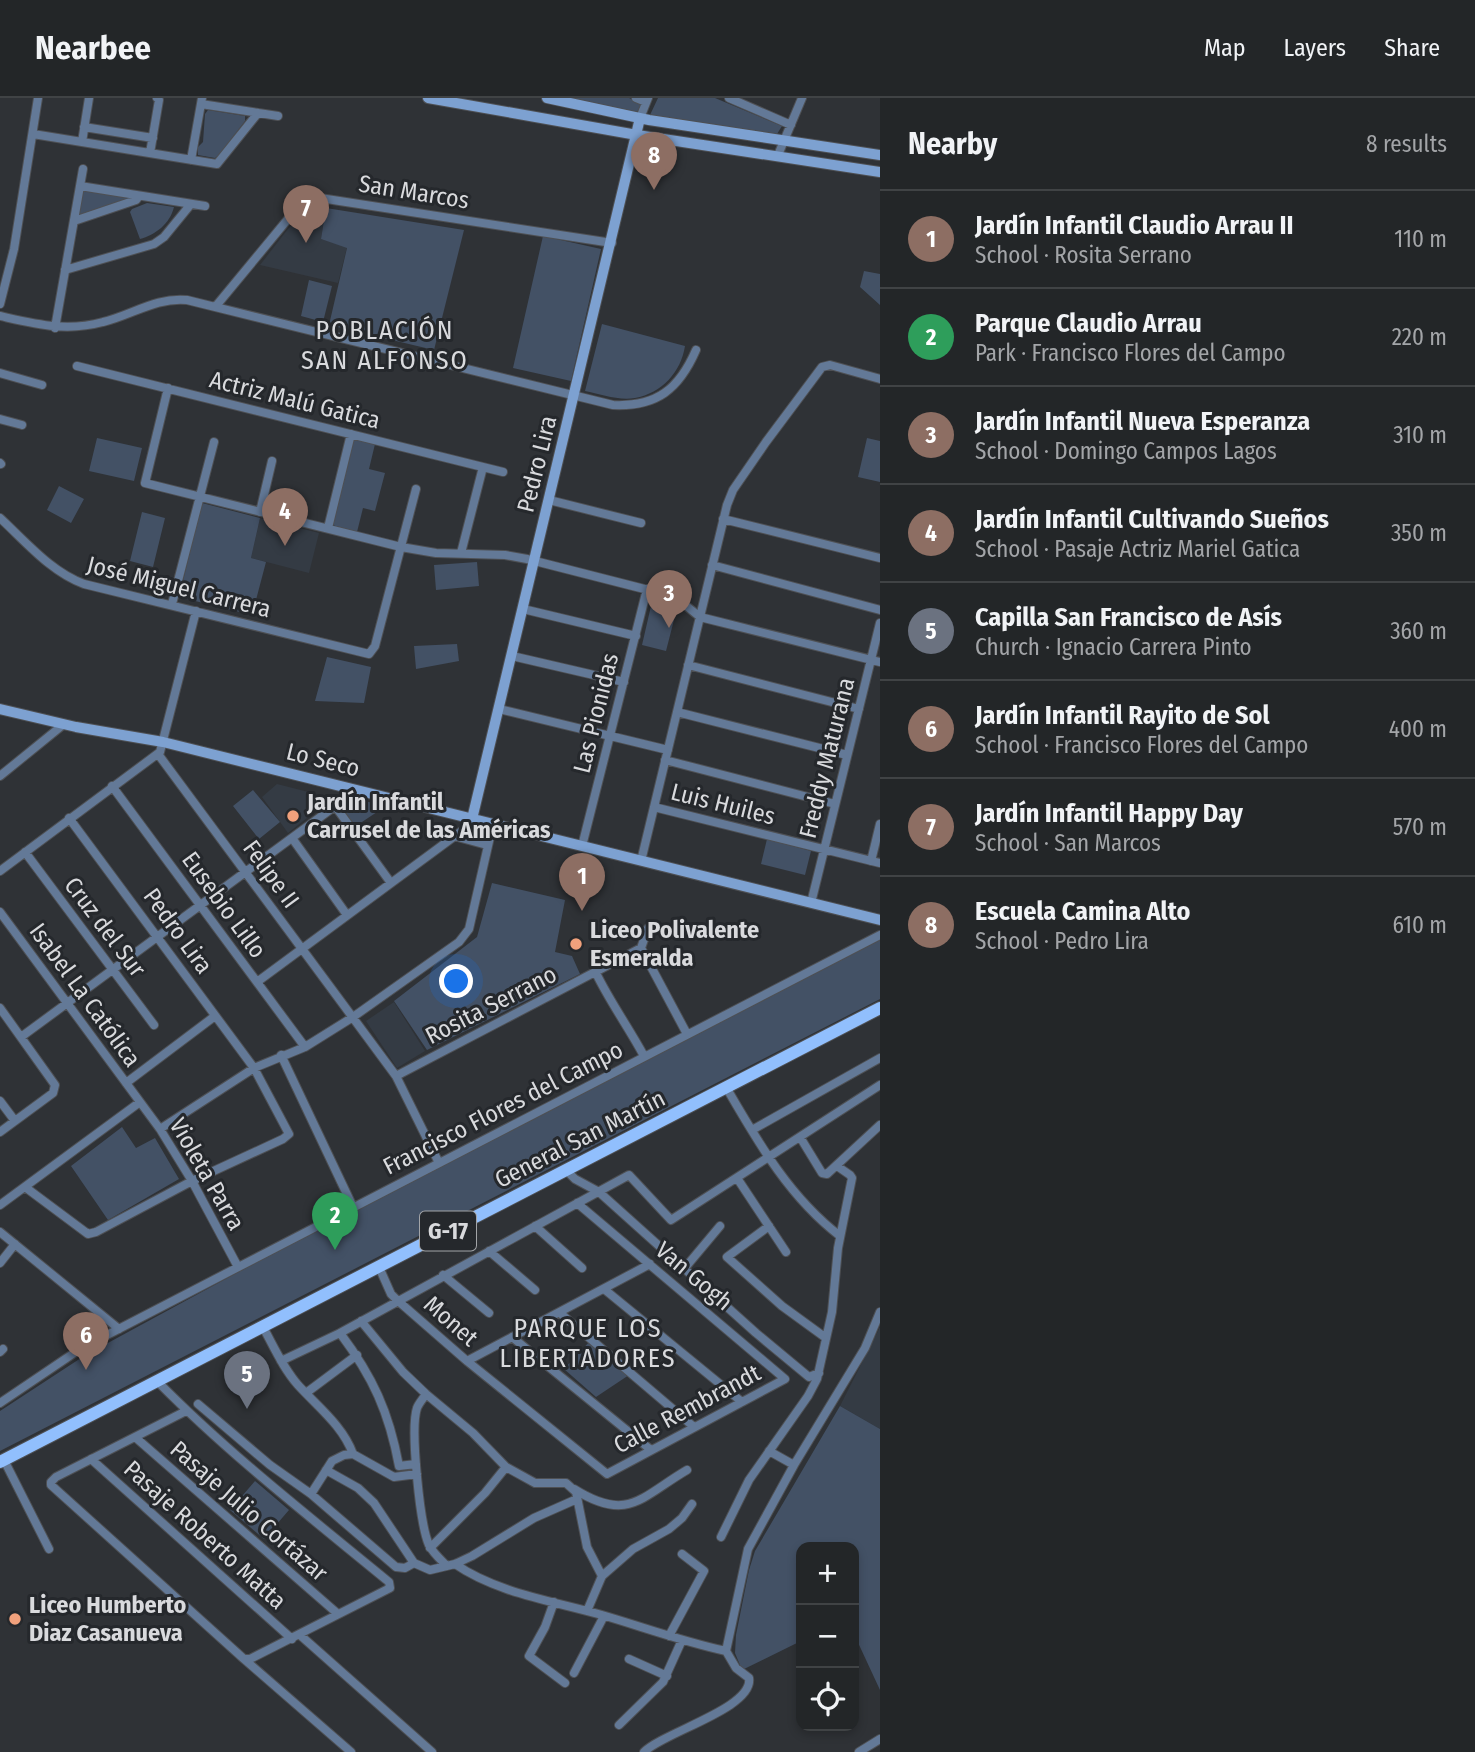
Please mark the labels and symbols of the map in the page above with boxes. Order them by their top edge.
pin: 8 [631,132,677,190]
street label: San Marcos [357,169,471,215]
pin: 7 [283,185,329,243]
district label: POBLACIÓN SAN ALFONSO [301,315,469,376]
street label: Actriz Malú Gatica [207,365,383,435]
street label: Pedro Lira [511,413,563,515]
pin: 4 [262,488,308,546]
street label: José Miguel Carrera [84,551,274,623]
pin: 3 [646,570,692,628]
street label: Las Pionidas [568,650,624,776]
street label: Freddy Maturana [794,675,860,841]
street label: Lo Seco [283,737,363,783]
street label: Luis Huiles [668,778,778,830]
place label: Jardín Infantil Carrusel de las Américas [306,788,551,844]
marker: Jardín Infantil Carrusel de las Américas [285,808,301,824]
street label: Felipe II [237,835,305,913]
street label: Eusebio Lillo [176,846,272,964]
pin: 1 [559,853,605,911]
street label: Cruz del Sur [58,872,152,983]
street label: Pedro Lira [138,883,218,979]
place label: Liceo Polivalente Esmeralda [590,916,759,972]
street label: Isabel La Católica [24,918,146,1072]
marker: Liceo Polivalente Esmeralda [568,936,584,952]
street label: Rosita Serrano [421,960,561,1050]
your location [439,964,473,998]
street label: Francisco Flores del Campo [379,1035,627,1181]
street label: General San Martín [490,1084,670,1194]
street label: Violeta Parra [164,1113,250,1235]
pin: 2 [312,1192,358,1250]
road number: G-17 [420,1212,476,1250]
street label: Van Gogh [650,1236,738,1316]
street label: Monet [418,1290,484,1352]
pin: 6 [63,1312,109,1370]
district label: PARQUE LOS LIBERTADORES [499,1313,677,1374]
pin: 5 [224,1351,270,1409]
street label: Calle Rembrandt [609,1359,765,1459]
street label: Pasaje Julio Cortázar [165,1435,334,1587]
street label: Pasaje Roberto Matta [118,1455,292,1615]
place label: Liceo Humberto Diaz Casanueva [29,1591,187,1647]
marker: Liceo Humberto Diaz Casanueva [7,1611,23,1627]

